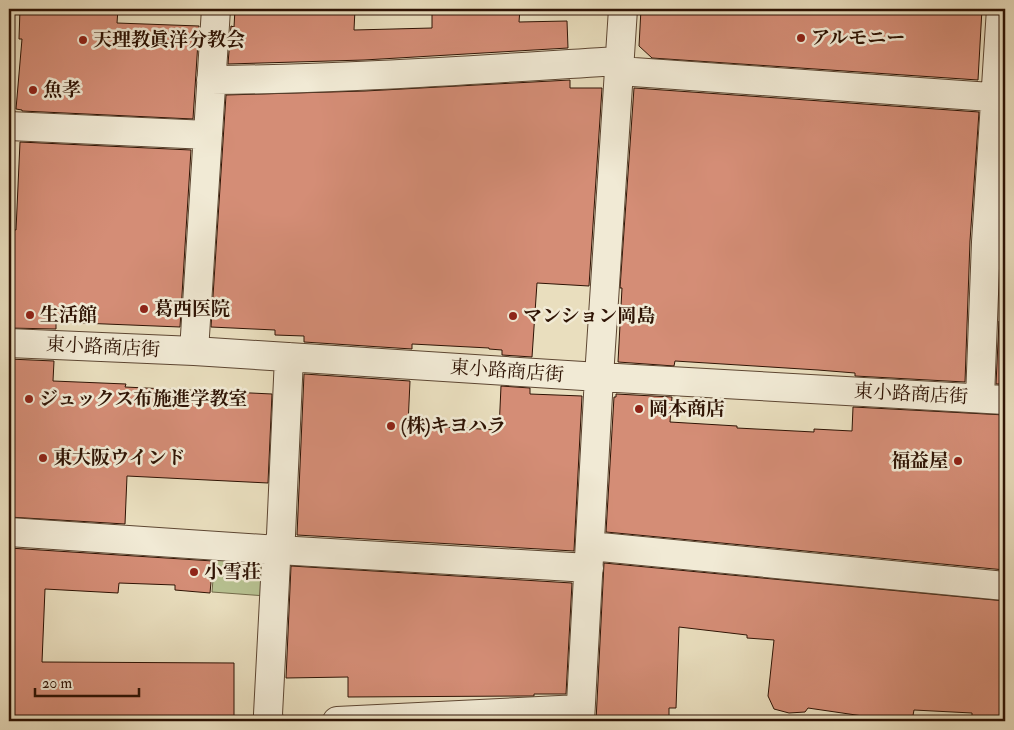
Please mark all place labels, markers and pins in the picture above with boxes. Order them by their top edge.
place label: アルモニー [811,26,905,50]
place label: 天理教眞洋分教会 [93,28,245,52]
marker: アルモニー [795,32,807,44]
marker: 天理教眞洋分教会 [77,34,89,46]
place label: 魚孝 [43,78,81,102]
marker: 魚孝 [27,84,39,96]
place label: 葛西医院 [154,297,230,321]
place label: 生活館 [40,303,97,327]
marker: 葛西医院 [138,303,150,315]
place label: マンション岡島 [523,304,655,328]
marker: 生活館 [24,309,36,321]
marker: マンション岡島 [507,310,519,322]
place label: ジュックス布施進学教室 [39,387,247,411]
marker: ジュックス布施進学教室 [23,393,35,405]
place label: 岡本商店 [649,397,725,421]
marker: 岡本商店 [633,403,645,415]
place label: (株)キヨハラ [401,414,506,438]
marker: (株)キヨハラ [385,420,397,432]
place label: 東大阪ウインド [53,446,185,470]
place label: 福益屋 [891,449,948,473]
marker: 東大阪ウインド [37,452,49,464]
marker: 福益屋 [952,455,964,467]
place label: 小雪荘 [204,560,261,584]
marker: 小雪荘 [188,566,200,578]

